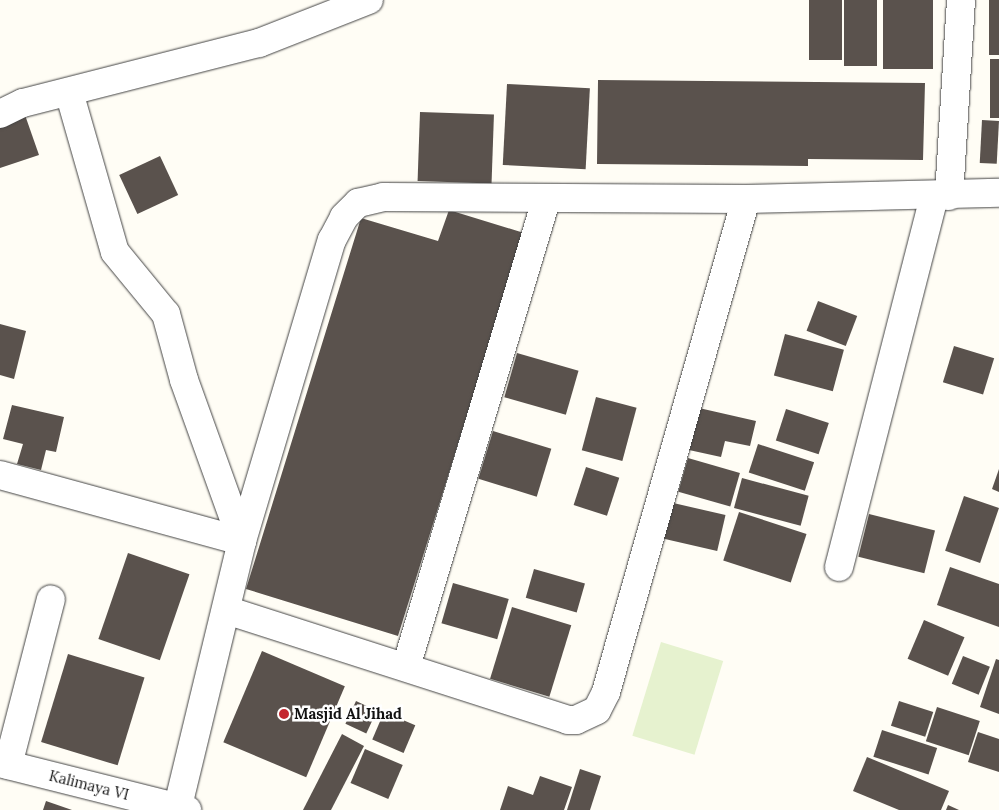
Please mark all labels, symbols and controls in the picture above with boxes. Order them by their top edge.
place label: Masjid Al Jihad [294,705,402,723]
marker: Masjid Al Jihad [278,708,290,720]
street label: Kalimaya VI [47,766,131,804]

